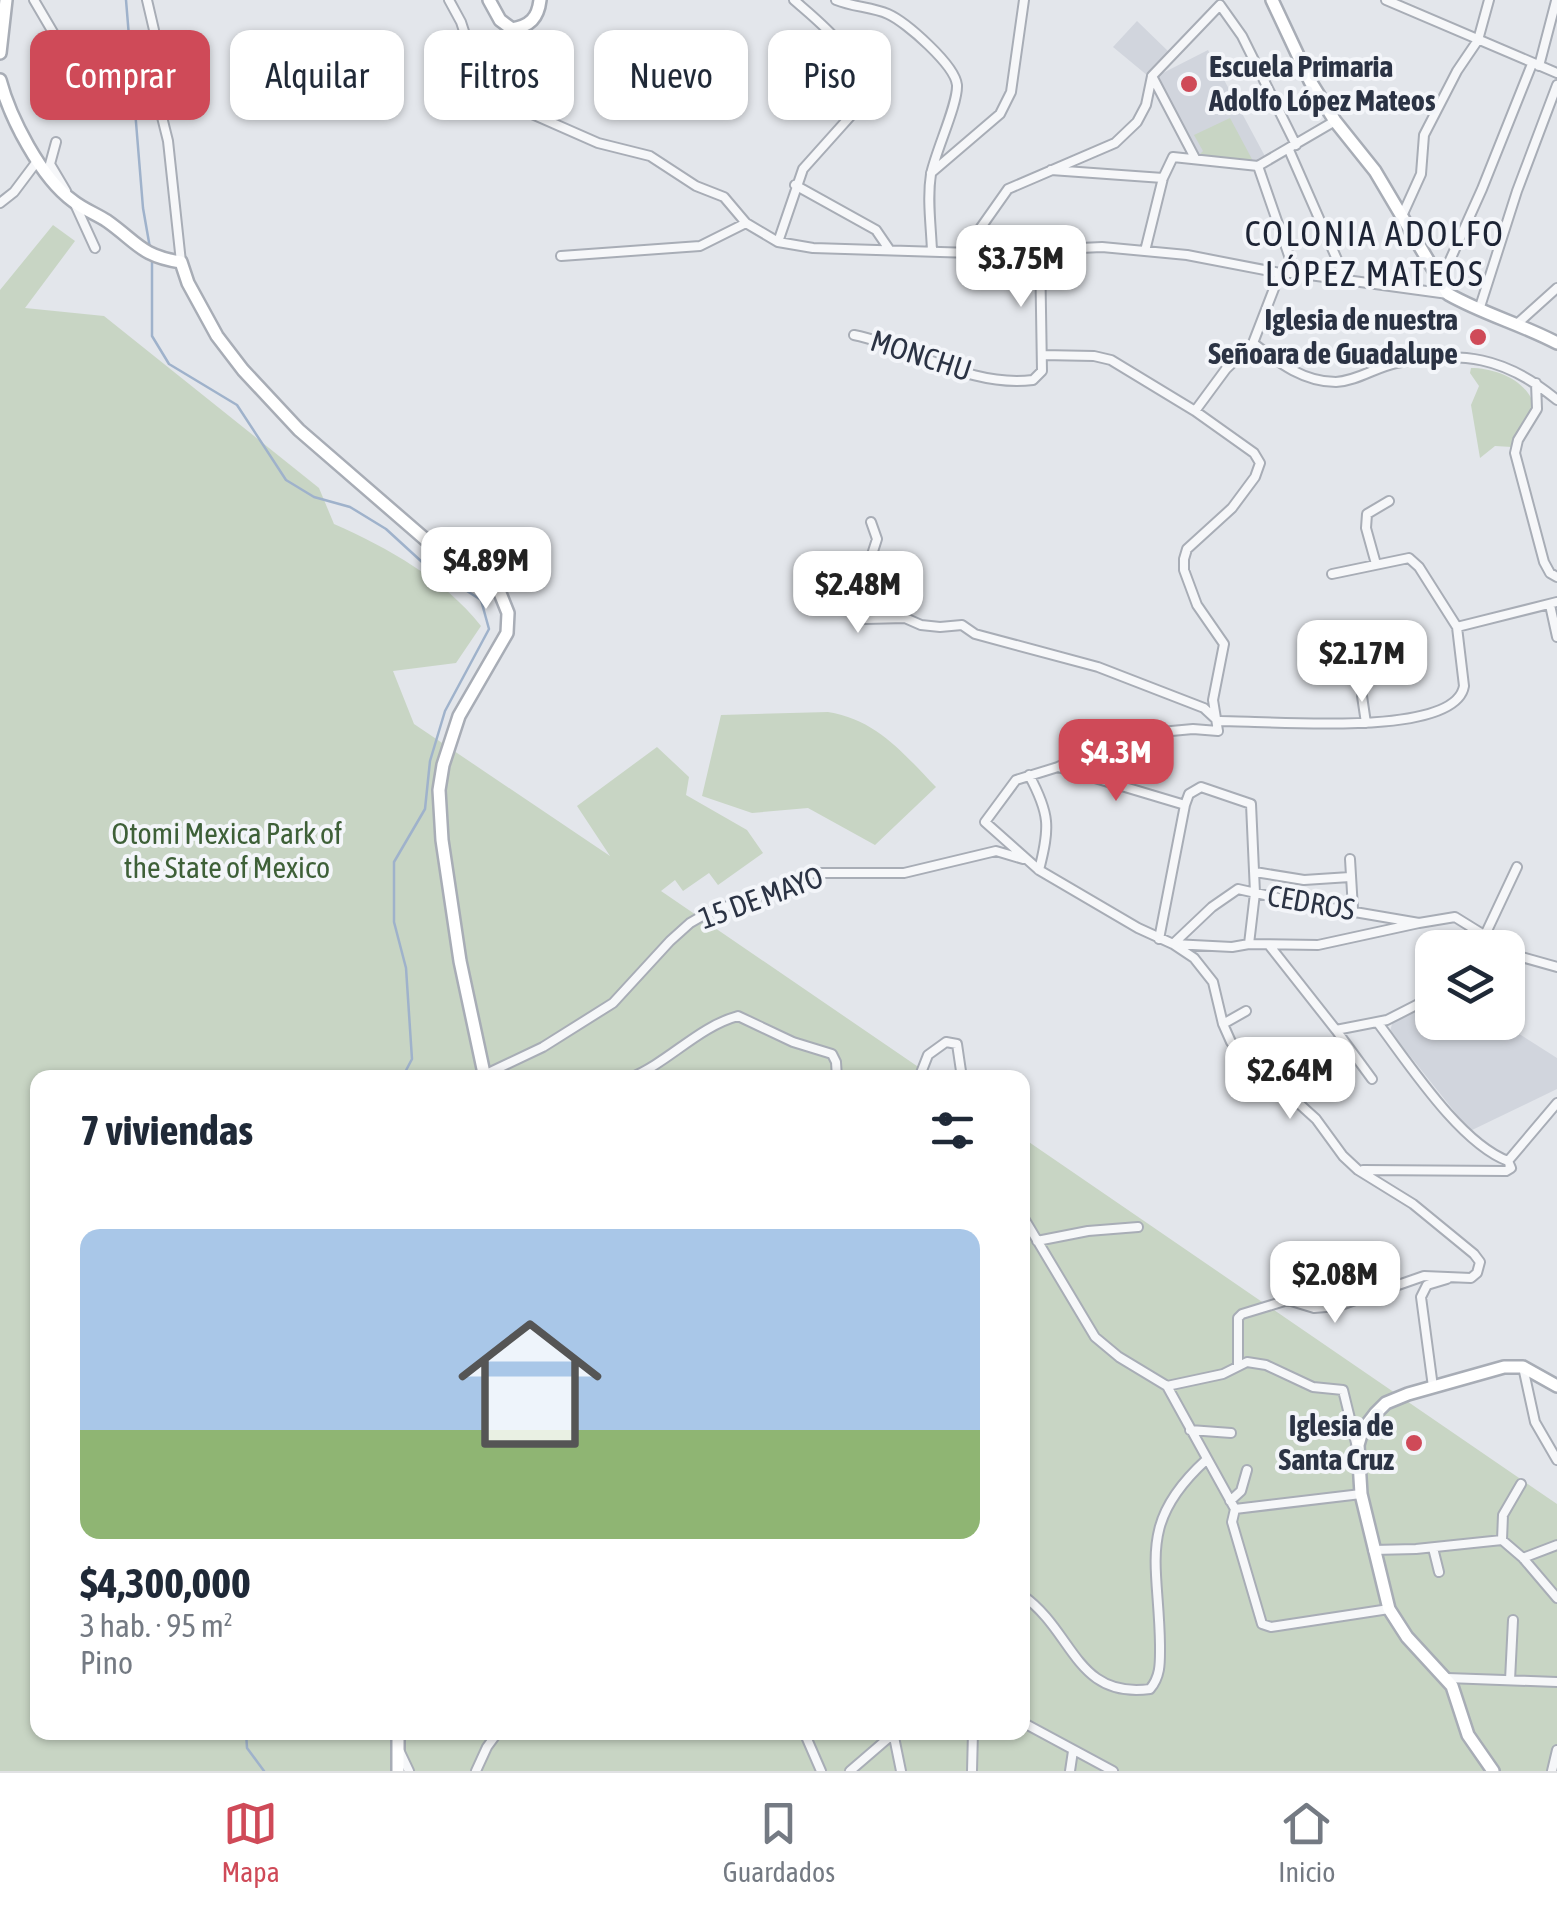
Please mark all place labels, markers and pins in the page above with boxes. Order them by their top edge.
place label: Escuela Primaria Adolfo López Mateos [1208,49,1436,117]
marker: Escuela Primaria Adolfo López Mateos [1178,73,1200,95]
pin: $3.75M [940,225,1102,310]
place label: Iglesia de nuestra Señoara de Guadalupe [1208,302,1458,370]
marker: Iglesia de nuestra Señoara de Guadalupe [1467,326,1489,348]
pin: $4.89M [405,527,567,612]
pin: $2.48M [777,551,939,636]
pin: $2.17M [1281,620,1443,705]
pin: $4.3M [1046,719,1186,804]
pin: $2.64M [1209,1037,1371,1122]
pin: $2.08M [1254,1241,1416,1326]
place label: Iglesia de Santa Cruz [1279,1408,1394,1476]
marker: Iglesia de Santa Cruz [1403,1432,1425,1454]

